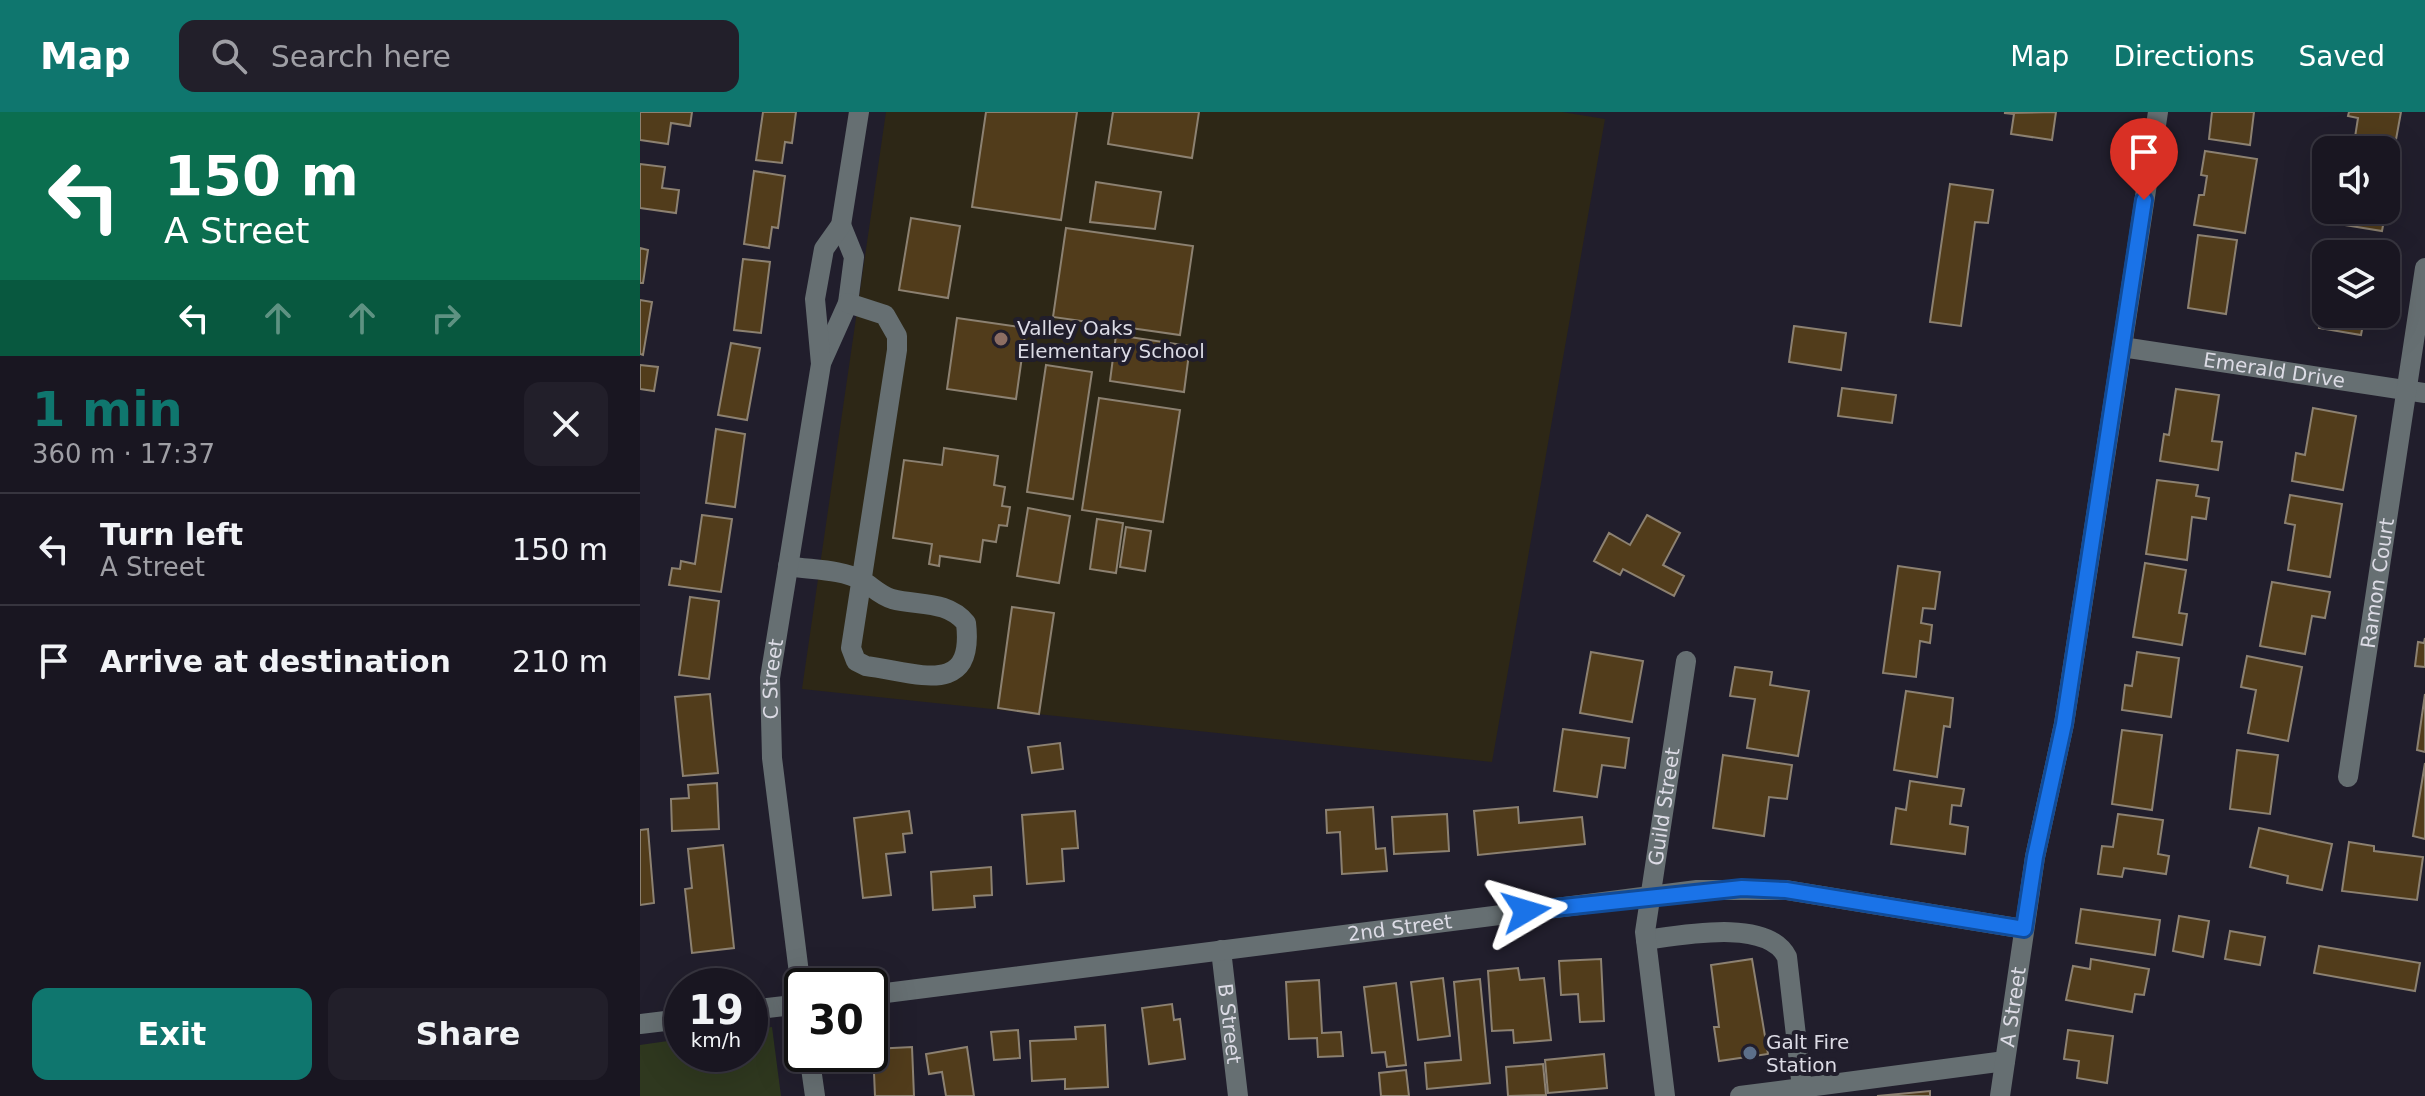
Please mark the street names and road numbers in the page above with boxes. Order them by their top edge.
street label: Emerald Drive [2202,348,2347,393]
street label: Ramon Court [2356,516,2399,650]
street label: C Street [758,637,788,720]
street label: Guild Street [1643,746,1685,867]
street label: 2nd Street [1346,909,1454,946]
street label: A Street [1995,965,2031,1049]
street label: B Street [1213,982,1246,1065]

